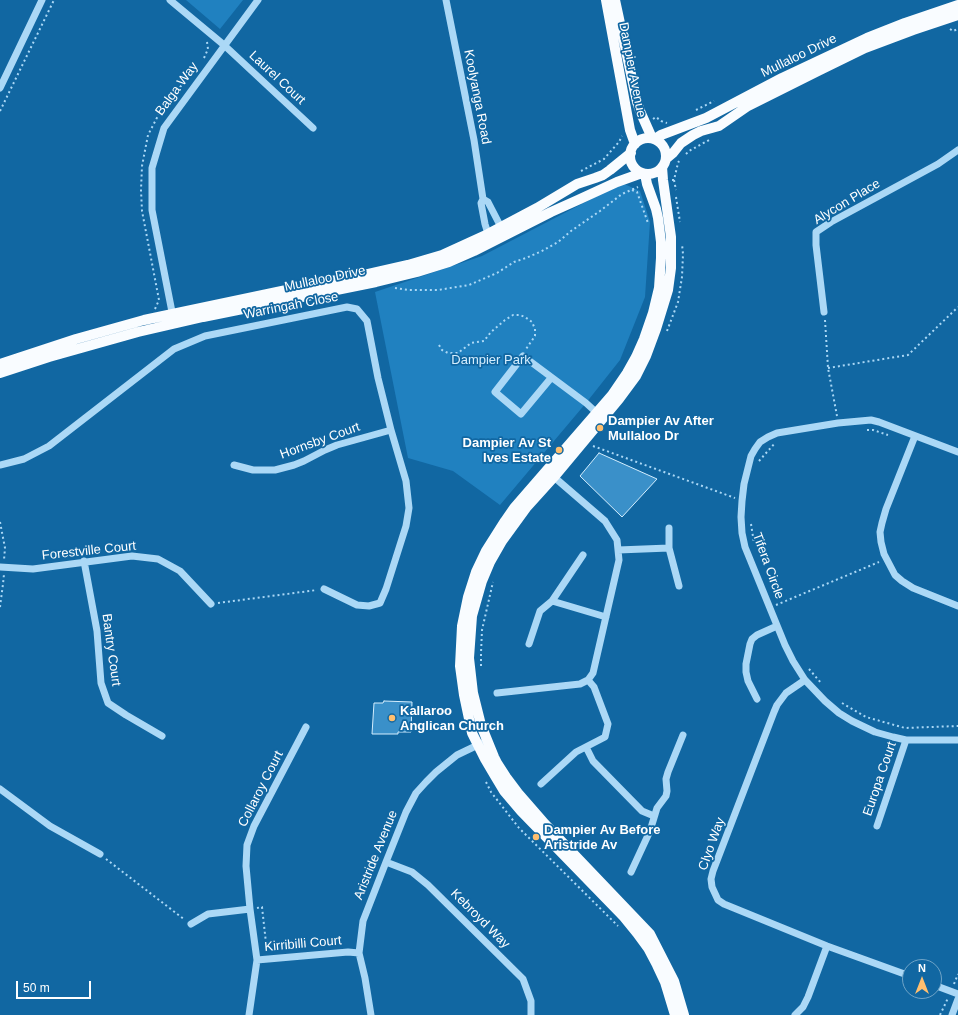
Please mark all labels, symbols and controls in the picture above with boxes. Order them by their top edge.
street label: Dampier Avenue [615,21,649,119]
street label: Mullaloo Drive [759,31,839,81]
street label: Laurel Court [246,48,308,108]
street label: Koolyanga Road [460,48,494,146]
street label: Balga Way [152,59,202,119]
street label: Alycon Place [811,176,883,228]
street label: Mullaloo Drive [283,263,367,295]
street label: Warringah Close [242,289,340,323]
park label: Dampier Park [451,352,531,368]
place label: Dampier Av After Mullaloo Dr [608,413,714,444]
street label: Hornsby Court [278,419,362,463]
marker: Dampier Av After Mullaloo Dr [595,423,605,433]
place label: Dampier Av St Ives Estate [463,435,551,466]
marker: Dampier Av St Ives Estate [554,445,564,455]
street label: Tifera Circle [749,531,787,601]
street label: Forestville Court [41,538,137,564]
street label: Bantry Court [98,613,124,687]
place label: Kallaroo Anglican Church [400,703,504,734]
marker: Kallaroo Anglican Church [387,713,397,723]
street label: Europa Court [860,740,900,818]
street label: Collaroy Court [235,748,287,830]
street label: Aristride Avenue [351,808,401,902]
street label: Clyo Way [695,815,729,873]
place label: Dampier Av Before Aristride Av [544,822,661,853]
marker: Dampier Av Before Aristride Av [531,832,541,842]
street label: Kebroyd Way [447,886,513,952]
street label: Kirribilli Court [264,933,342,955]
north arrow [902,959,942,999]
text: N [918,962,926,974]
scale bar [18,973,93,999]
text: 50 m [23,981,50,995]

